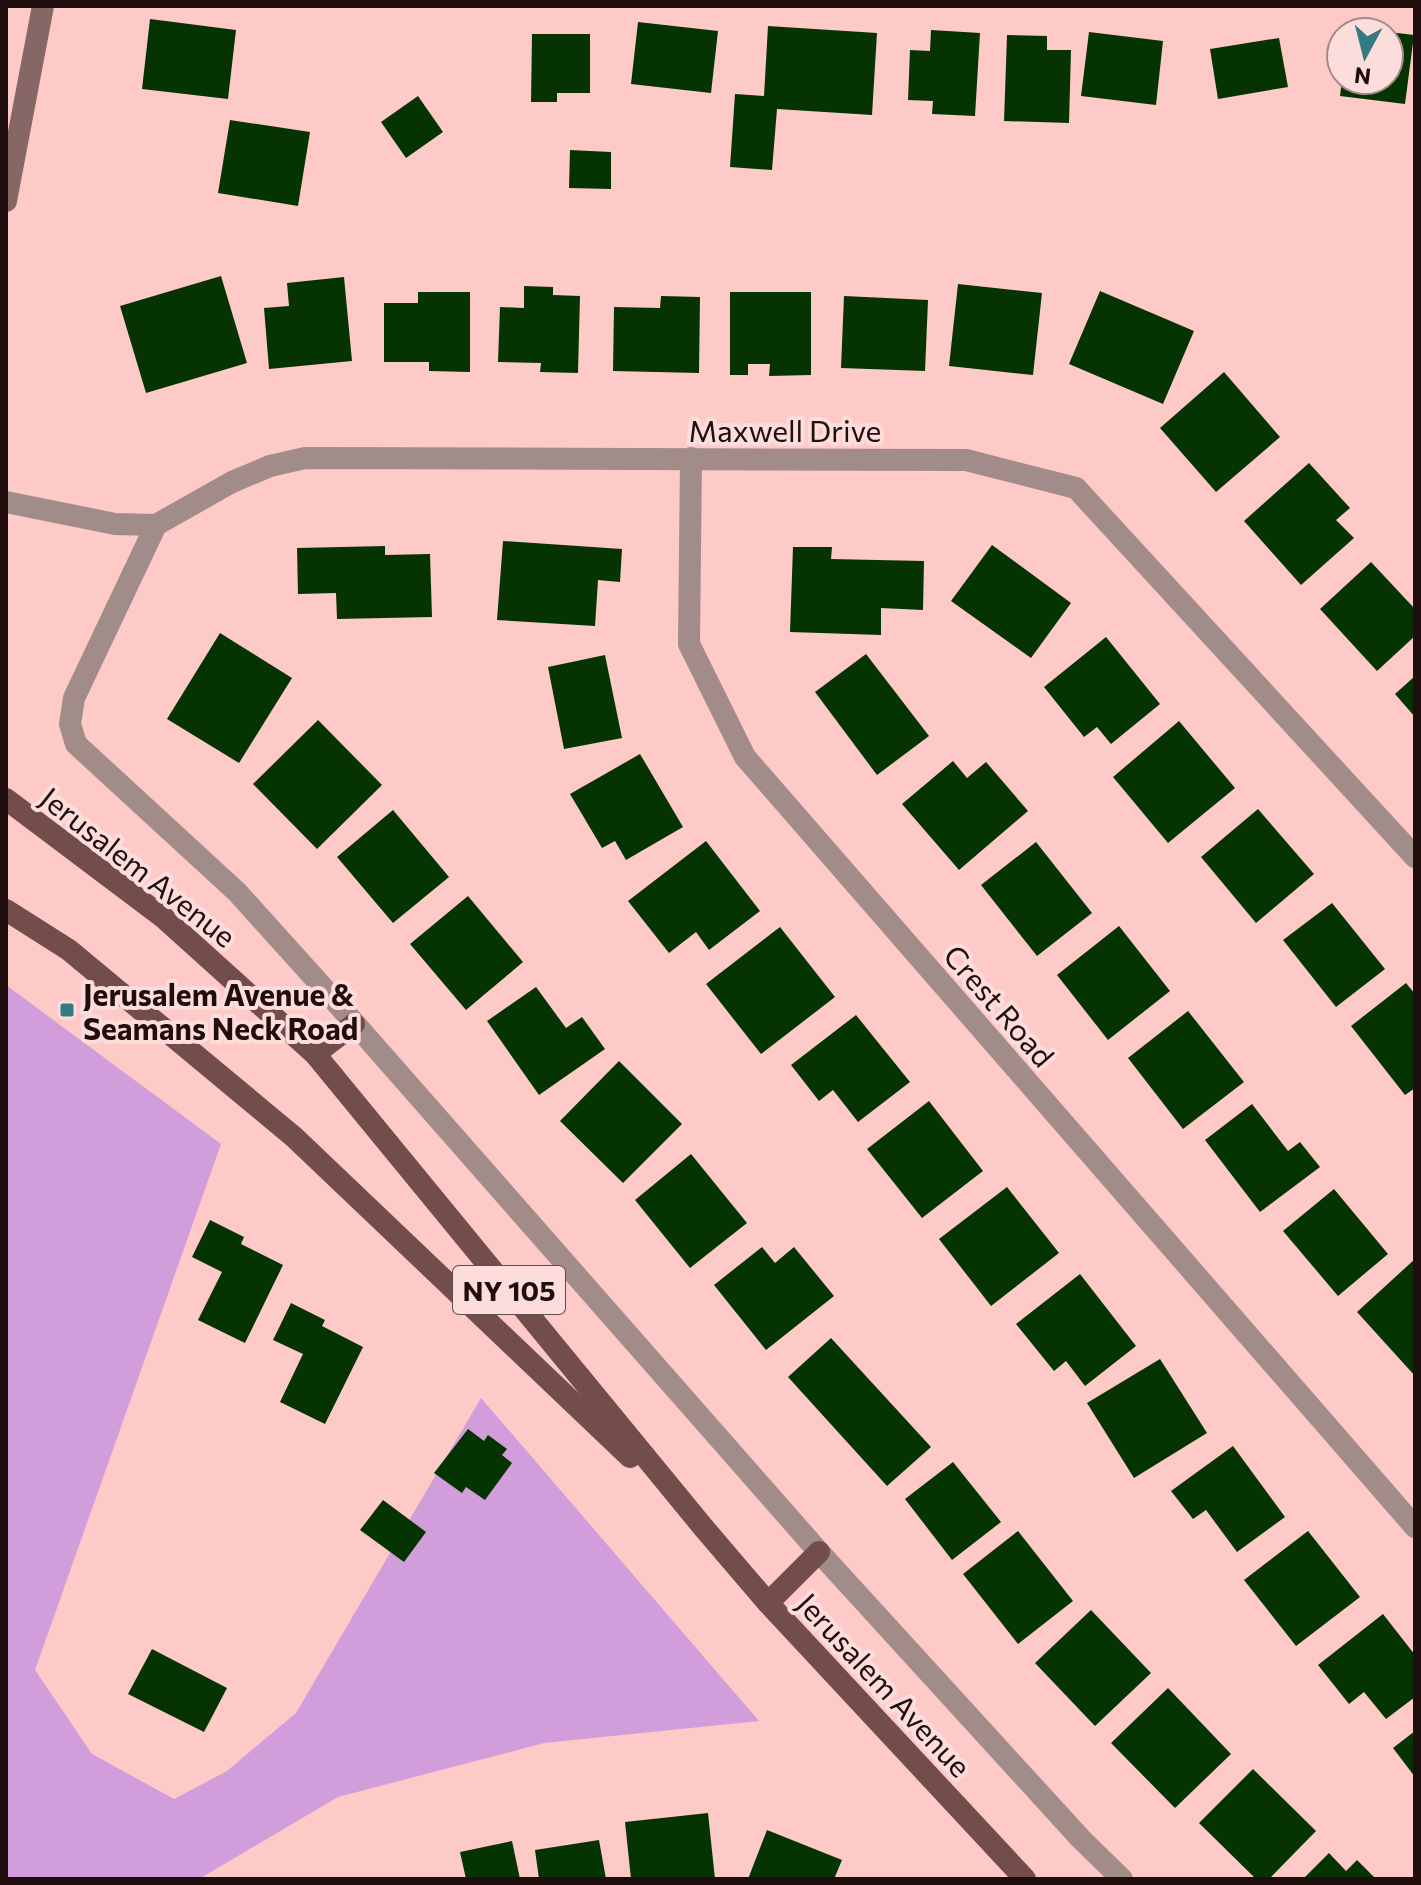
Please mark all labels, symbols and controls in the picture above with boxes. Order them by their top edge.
north arrow [1325,16,1405,96]
text: N [1353,62,1372,91]
street label: Maxwell Drive [689,411,881,448]
street label: Jerusalem Avenue [34,778,244,954]
street label: Crest Road [937,936,1063,1074]
place label: Jerusalem Avenue & Seamans Neck Road [83,975,358,1046]
marker: Jerusalem Avenue & Seamans Neck Road [58,1001,76,1019]
road number: NY 105 [453,1266,565,1314]
street label: Jerusalem Avenue [790,1584,980,1784]

